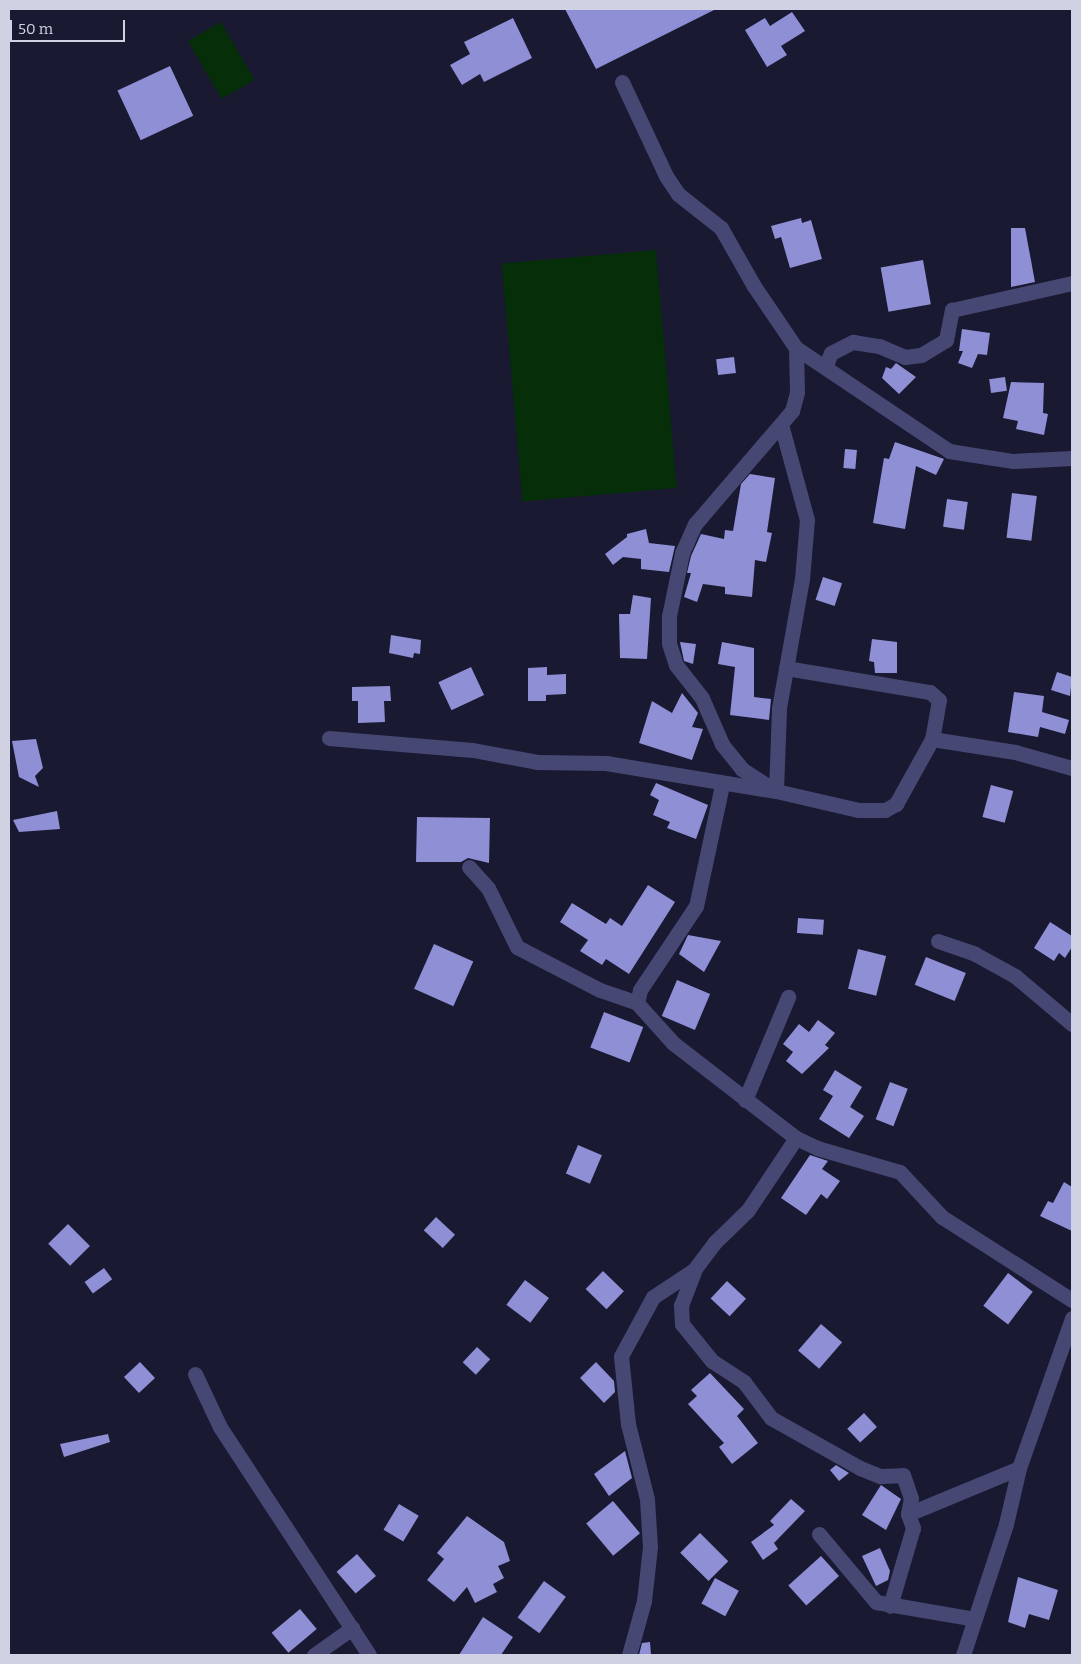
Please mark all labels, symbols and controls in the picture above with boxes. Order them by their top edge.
scale bar [12,10,128,42]
text: 50 m [18,20,53,38]

